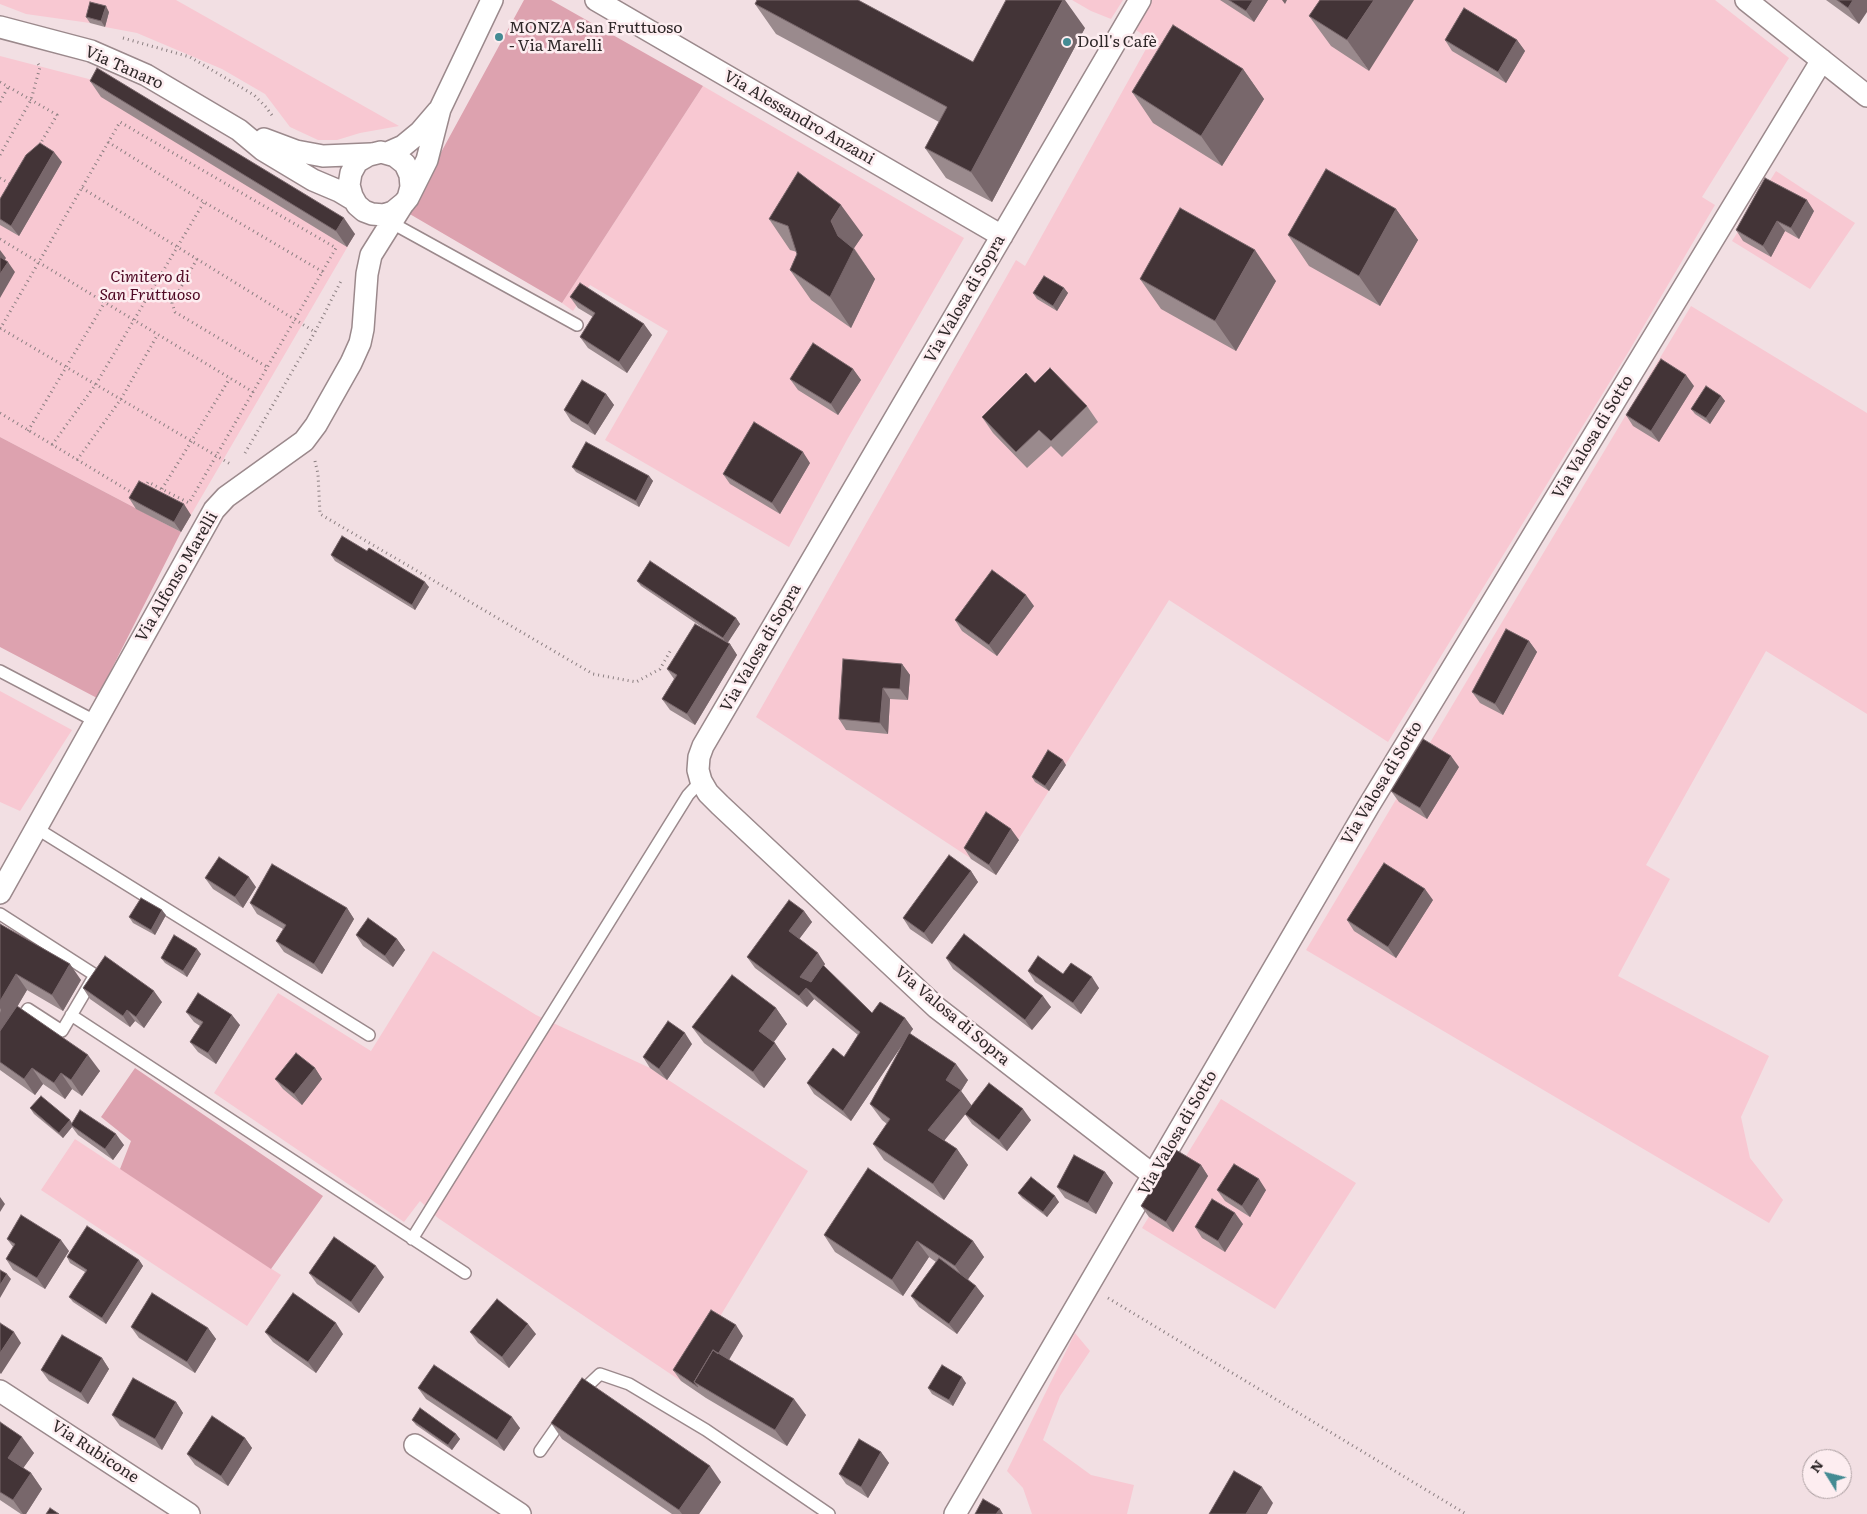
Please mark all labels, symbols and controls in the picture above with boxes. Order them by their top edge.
place label: MONZA San Fruttuoso - Via Marelli [509,18,683,56]
marker: MONZA San Fruttuoso - Via Marelli [493,31,505,43]
place label: Doll's Cafè [1077,32,1157,52]
marker: Doll's Cafè [1061,36,1073,48]
street label: Via Tanaro [82,42,166,94]
street label: Via Alessandro Anzani [720,67,878,169]
street label: Via Valosa di Sopra [921,232,1009,366]
park label: Cimitero di San Fruttuoso [99,267,201,305]
street label: Via Valosa di Sotto [1549,372,1637,502]
street label: Via Alfonso Marelli [132,509,222,645]
street label: Via Valosa di Sopra [717,581,805,715]
street label: Via Valosa di Sotto [1338,718,1426,848]
street label: Via Valosa di Sopra [890,962,1014,1070]
street label: Via Valosa di Sotto [1135,1067,1221,1199]
street label: Via Rubicone [48,1417,142,1487]
north arrow [1802,1449,1852,1499]
text: N [1804,1455,1827,1476]

